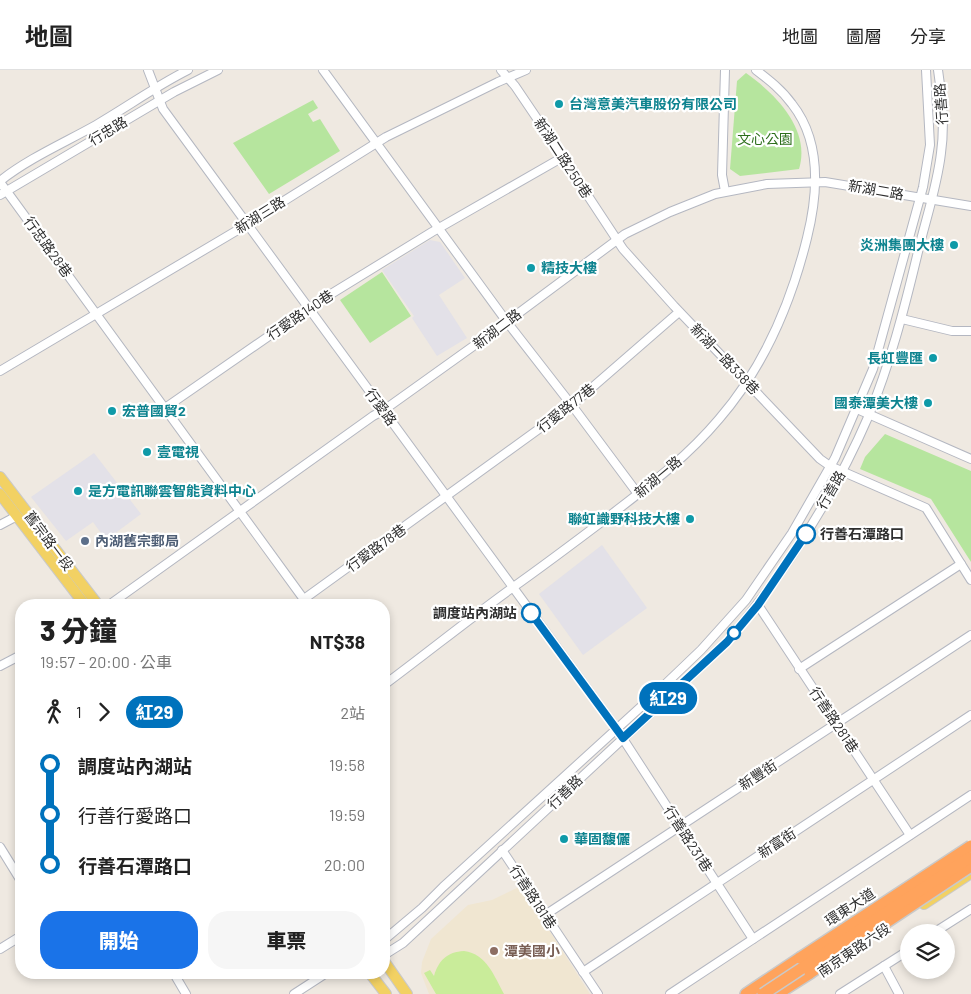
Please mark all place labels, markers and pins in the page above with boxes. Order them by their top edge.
place label: 台灣意美汽車股份有限公司 [569,95,737,112]
marker: 台灣意美汽車股份有限公司 [553,98,565,110]
place label: 炎洲集團大樓 [860,236,944,253]
marker: 炎洲集團大樓 [948,239,960,251]
place label: 精技大樓 [541,259,597,276]
marker: 精技大樓 [525,262,537,274]
place label: 長虹豐匯 [867,349,923,366]
marker: 長虹豐匯 [927,352,939,364]
place label: 國泰潭美大樓 [834,394,918,411]
marker: 國泰潭美大樓 [922,397,934,409]
place label: 宏普國貿2 [122,402,186,419]
marker: 宏普國貿2 [106,405,118,417]
place label: 壹電視 [157,443,199,460]
marker: 壹電視 [141,446,153,458]
place label: 是方電訊聯雲智能資料中心 [88,482,256,499]
marker: 是方電訊聯雲智能資料中心 [72,485,84,497]
place label: 聯虹識野科技大樓 [568,510,680,527]
marker: 聯虹識野科技大樓 [684,513,696,525]
marker: 行善石潭路口 [796,524,816,544]
place label: 行善石潭路口 [820,525,904,542]
place label: 內湖舊宗郵局 [95,532,179,549]
marker: 內湖舊宗郵局 [79,535,91,547]
marker: 調度站內湖站 [521,603,541,623]
place label: 調度站內湖站 [433,604,517,621]
unlabelled marker [727,626,741,640]
place label: 華固馥儷 [574,830,630,847]
marker: 華固馥儷 [558,833,570,845]
place label: 潭美國小 [504,942,560,959]
marker: 潭美國小 [488,945,500,957]

